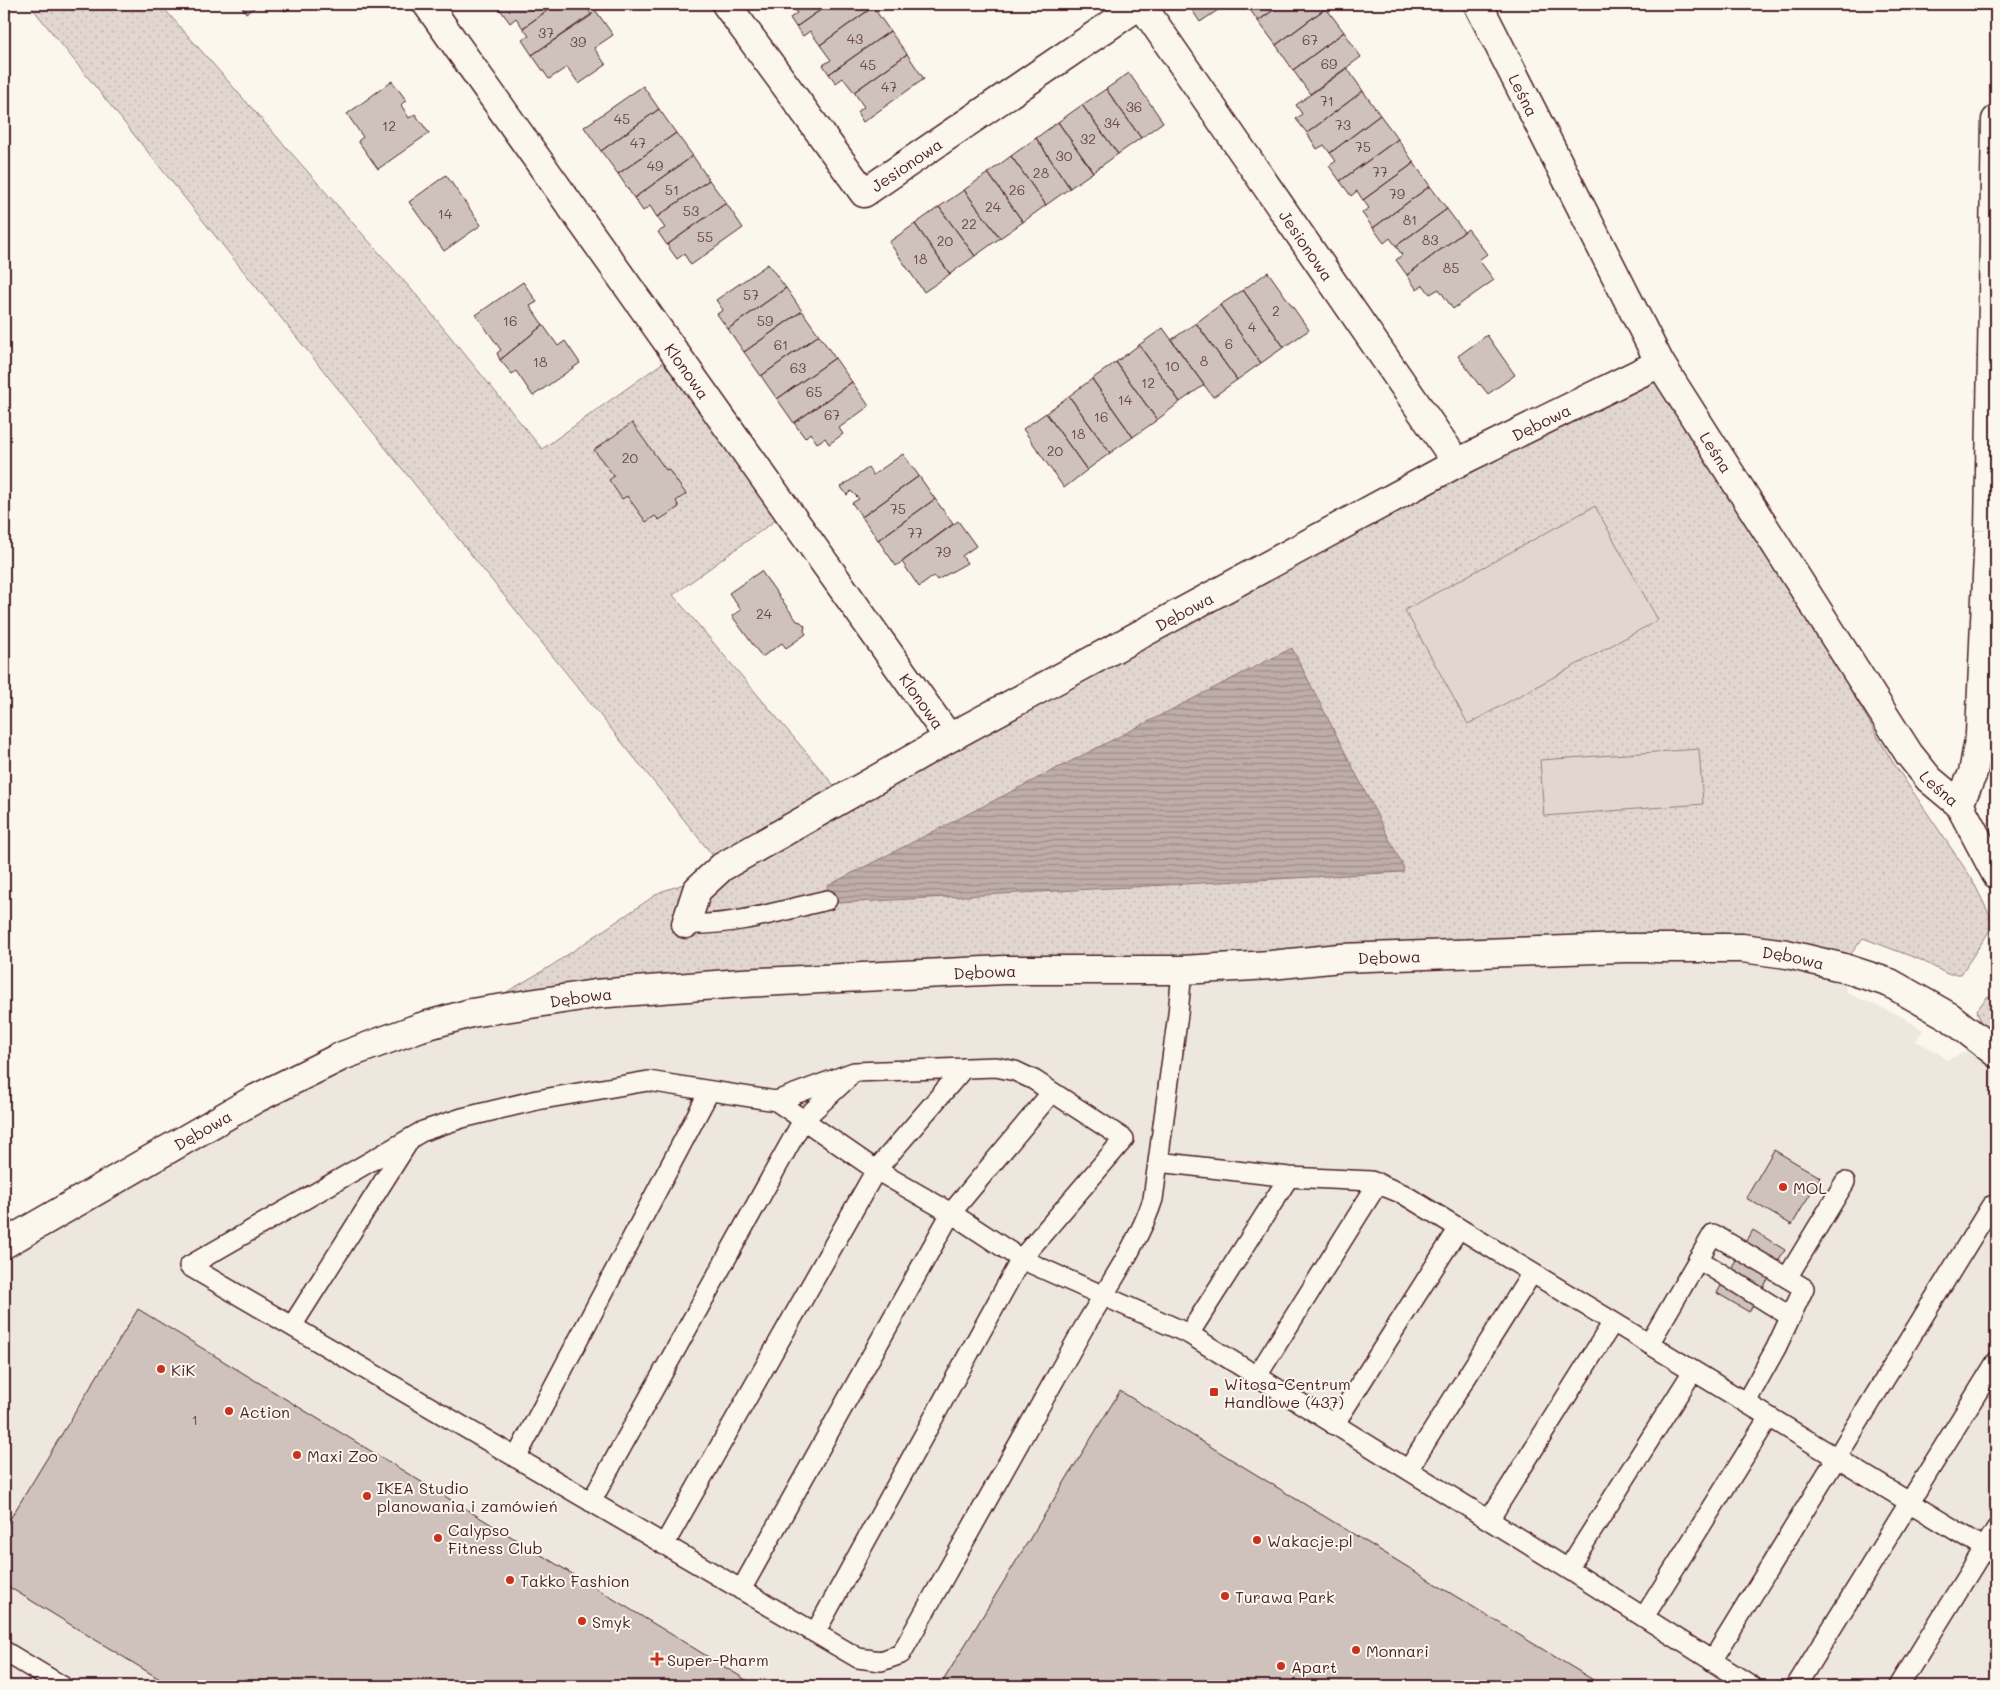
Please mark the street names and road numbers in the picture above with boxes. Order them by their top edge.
street label: Leśna [1505,70,1544,120]
street label: Jesionowa [866,133,946,196]
street label: Jesionowa [1275,205,1339,285]
street label: Klonowa [661,339,715,403]
street label: Dębowa [1508,398,1574,445]
street label: Leśna [1696,427,1738,477]
street label: Dębowa [1151,587,1217,635]
street label: Klonowa [895,669,950,733]
street label: Leśna [1915,766,1964,810]
street label: Dębowa [1761,940,1827,973]
street label: Dębowa [1357,945,1421,968]
street label: Dębowa [953,959,1016,983]
street label: Dębowa [548,982,613,1011]
street label: Dębowa [170,1105,235,1154]

